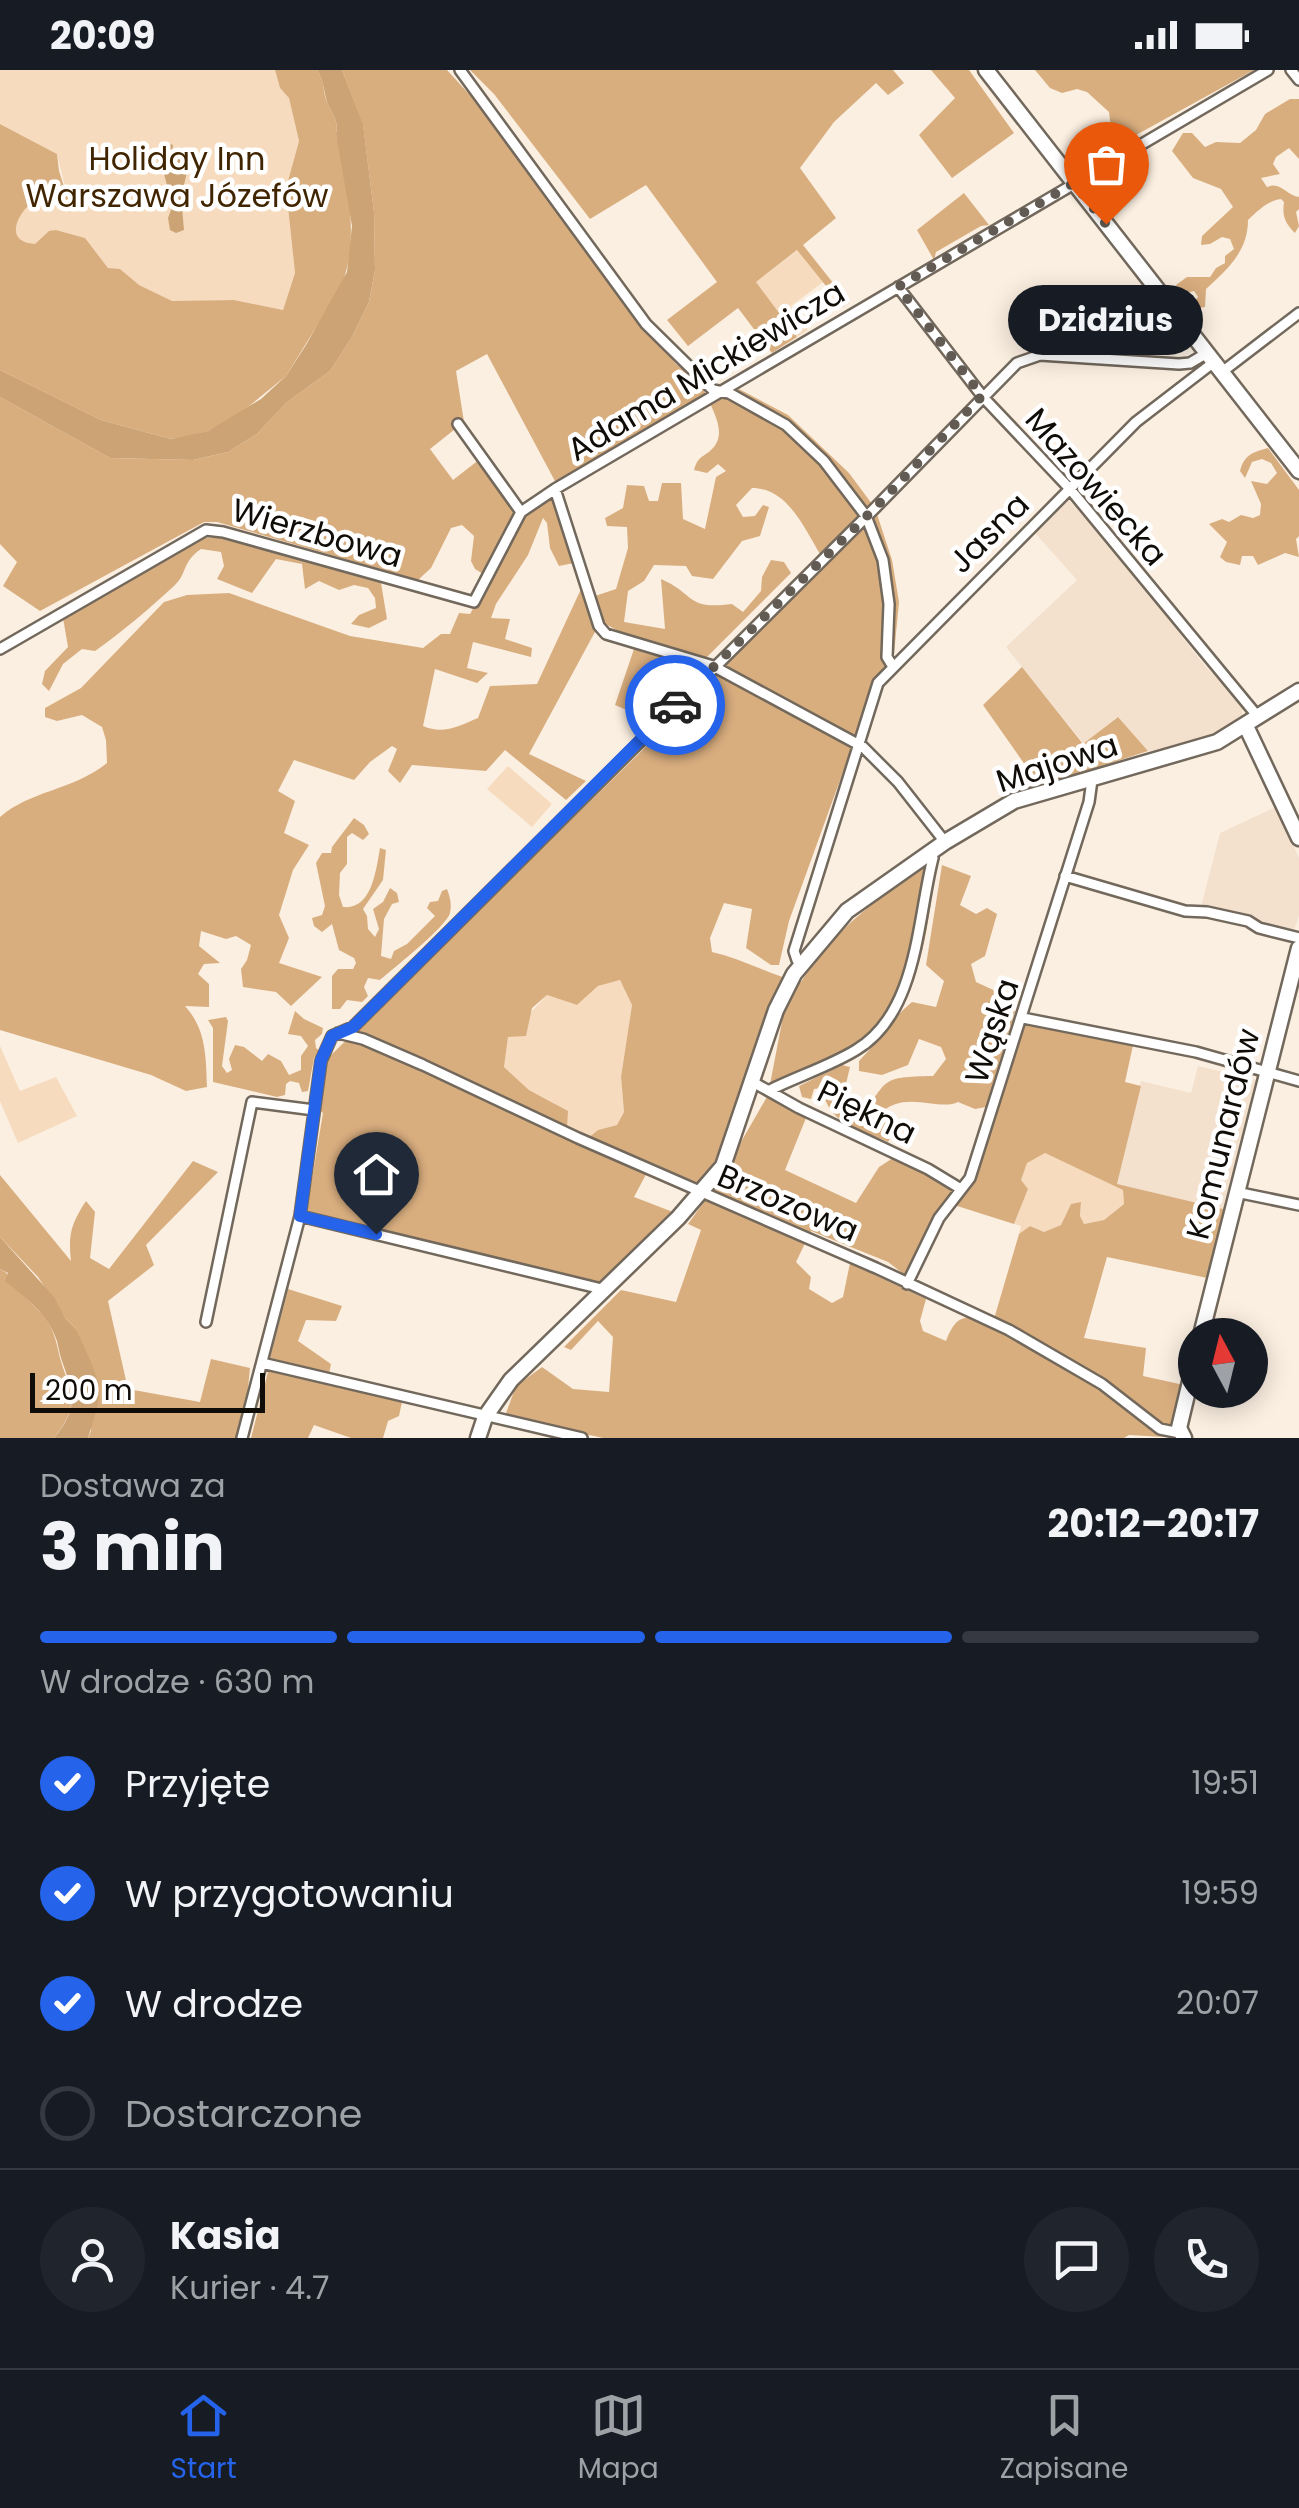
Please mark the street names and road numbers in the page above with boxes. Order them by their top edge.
street label: Adama Mickiewicza [558,270,853,471]
street label: Mazowiecka [1015,398,1178,575]
street label: Jasna [938,482,1039,583]
street label: Wierzbowa [227,487,408,578]
street label: Majowa [990,722,1123,803]
street label: Wąska [953,973,1030,1089]
street label: Komunardów [1175,1024,1270,1244]
street label: Piękna [810,1068,924,1155]
street label: Brzozowa [711,1153,866,1252]

